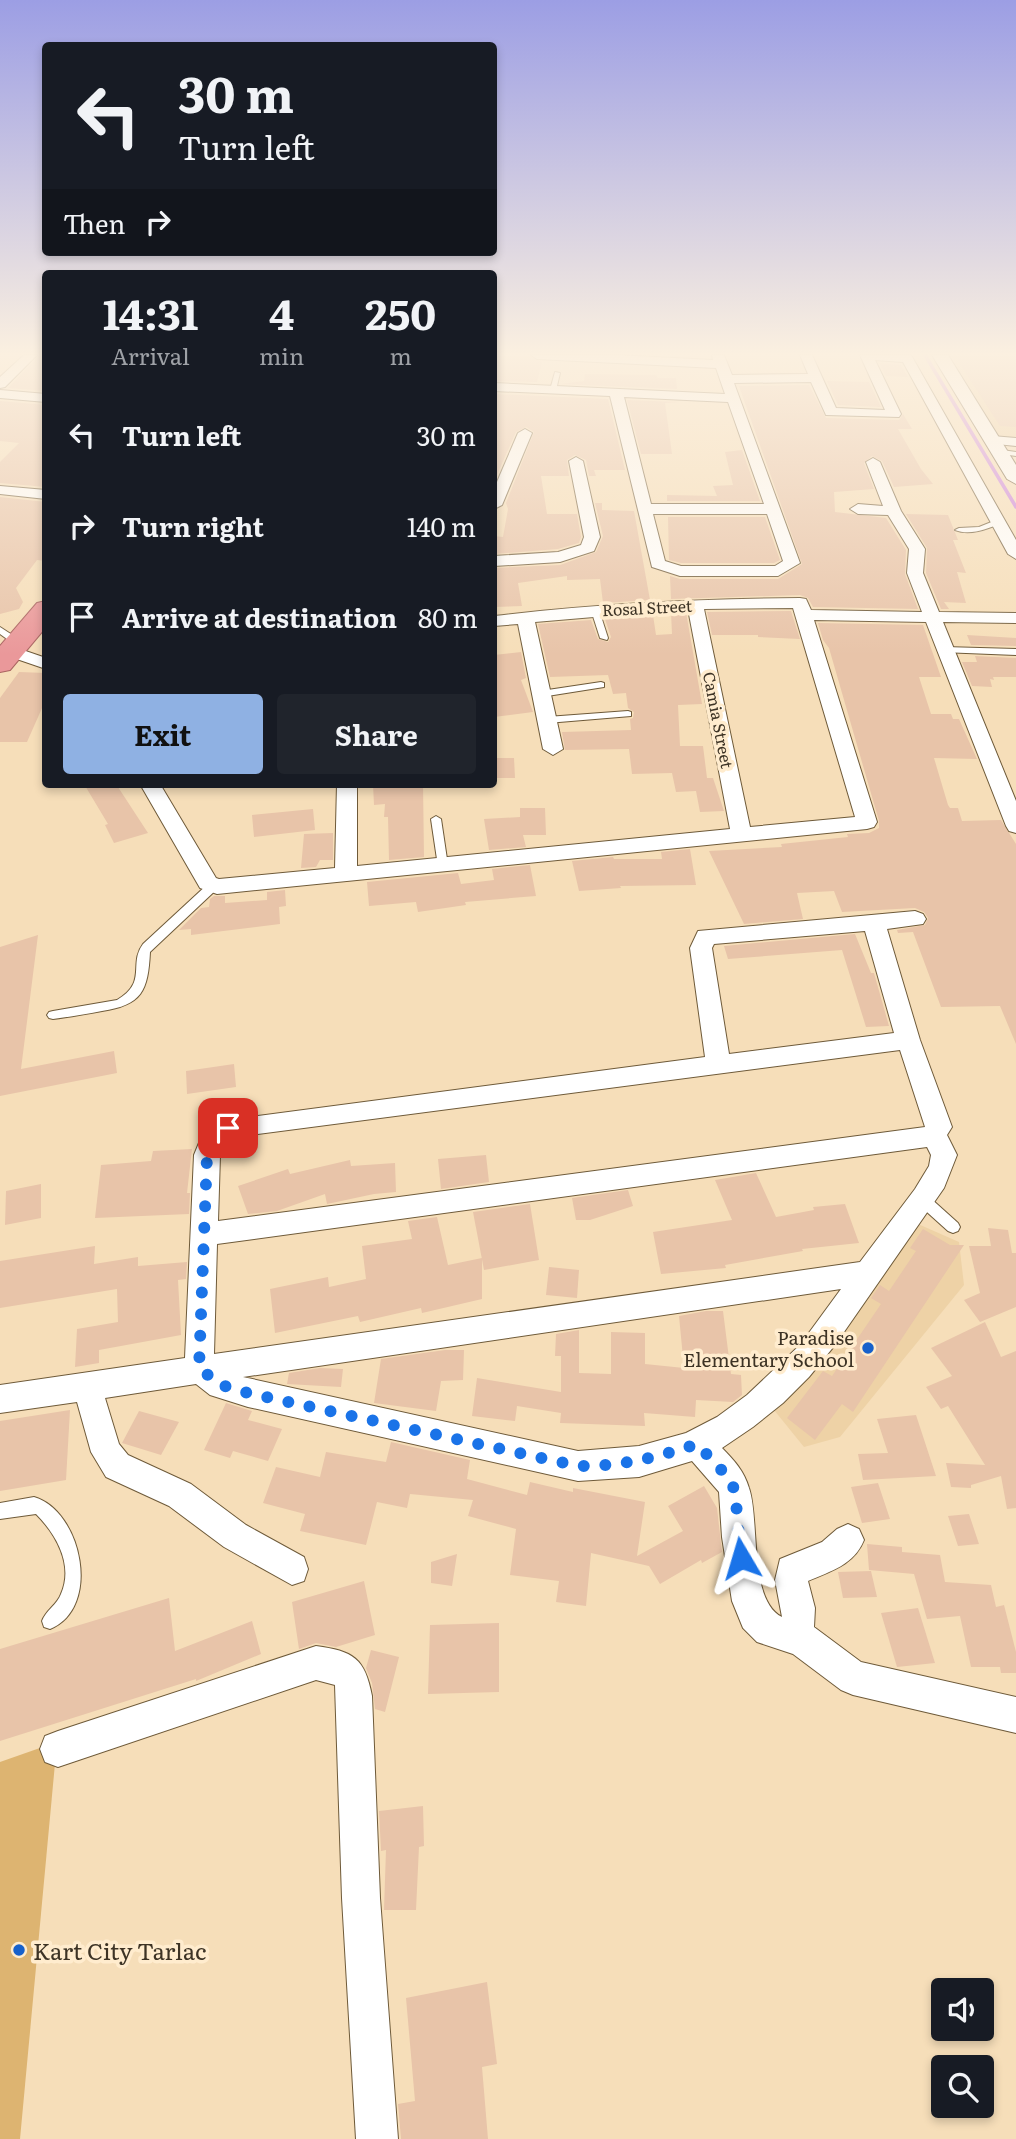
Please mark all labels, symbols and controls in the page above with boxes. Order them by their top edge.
text: 30 m [178,55,294,128]
icon: left [63,70,154,161]
text: Turn left [178,122,315,170]
text: Then [63,203,125,242]
icon: right [139,203,177,241]
text: 14:31 [103,281,198,343]
text: 4 [269,281,294,343]
text: 250 [365,281,436,343]
text: Arrival [111,338,190,372]
text: min [259,338,304,372]
text: m [389,338,412,372]
text: Turn left [122,415,241,454]
text: 30 m [416,415,476,454]
icon: left [63,416,101,454]
text: Turn right [122,506,264,545]
text: 140 m [407,506,476,545]
icon: right [63,507,101,545]
street label: Rosal Street [601,593,693,621]
text: Arrive at destination [122,597,397,636]
text: 80 m [418,597,478,636]
icon: arrive [63,598,101,636]
street label: Camia Street [698,670,740,771]
button: Exit [63,694,263,774]
button: Share [277,694,476,774]
pin [198,1098,258,1158]
icon: arrive [209,1109,247,1147]
place label: Paradise Elementary School [683,1323,854,1373]
marker: Paradise Elementary School [860,1340,876,1356]
position arrow [704,1521,778,1595]
place label: Kart City Tarlac [33,1933,206,1967]
marker: Kart City Tarlac [11,1942,27,1958]
map controls [931,1978,994,2118]
button: sound [931,1978,994,2041]
button: search [931,2055,994,2118]

